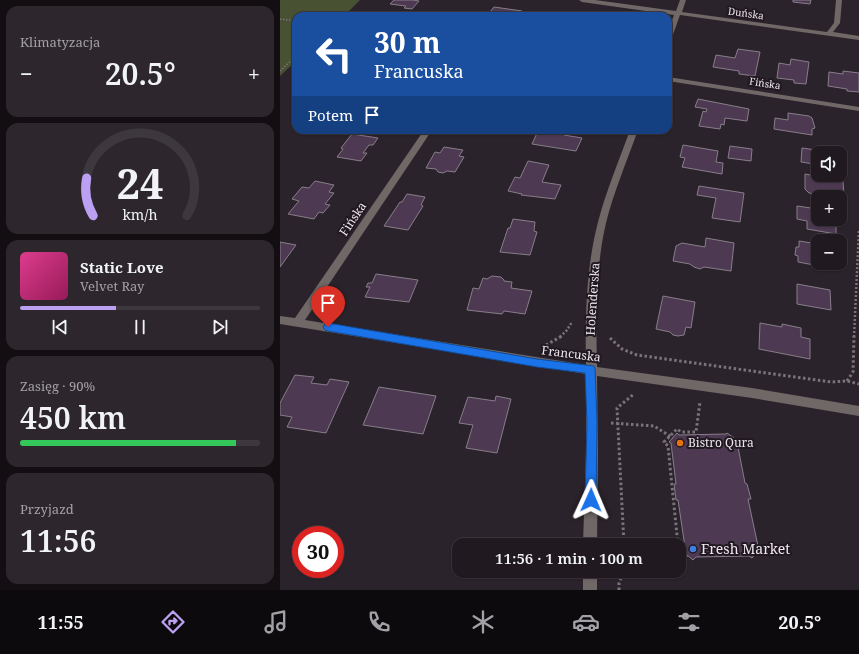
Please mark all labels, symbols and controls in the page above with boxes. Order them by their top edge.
street label: Duńska [727,4,765,22]
text: 30 m [374,23,441,61]
icon: left [308,28,360,80]
text: Klimatyzacja [20,33,100,51]
text: 20.5° [105,53,176,94]
text: − [20,58,33,88]
text: + [248,58,260,88]
text: Francuska [374,59,464,83]
street label: Fińska [748,74,782,92]
icon: arrive [361,104,383,126]
text: Potem [308,105,353,125]
map controls [811,146,847,270]
button: sound [811,146,847,182]
text: 24 [116,155,164,211]
button: + [811,190,847,226]
street label: Fińska [335,198,370,239]
text: km/h [122,205,158,224]
button: − [811,234,847,270]
text: Static Love [80,257,164,277]
street label: Holenderska [581,262,604,336]
text: Velvet Ray [80,277,144,295]
pin [311,286,345,327]
icon: arrive [317,292,339,314]
icon: previous [49,316,71,338]
icon: pause [129,316,151,338]
icon: next [209,316,231,338]
street label: Francuska [540,341,602,366]
text: Zasięg · 90% [20,377,95,395]
text: 450 km [20,397,126,438]
place label: Bistro Qura [688,434,754,451]
marker: Bistro Qura [675,438,685,448]
position arrow [570,479,612,521]
text: Przyjazd [20,500,74,518]
text: 11:56 [20,520,96,561]
speed limit sign: 30 [292,526,344,578]
place label: Fresh Market [701,539,790,558]
marker: Fresh Market [688,544,698,554]
text: 11:56 · 1 min · 100 m [495,548,643,568]
icon: directions [159,608,187,636]
icon: music [262,608,290,636]
icon: phone [365,608,393,636]
icon: climate [469,608,497,636]
icon: car [572,608,600,636]
icon: filters [675,608,703,636]
text: 11:55 [38,610,84,634]
text: 20.5° [778,610,821,634]

